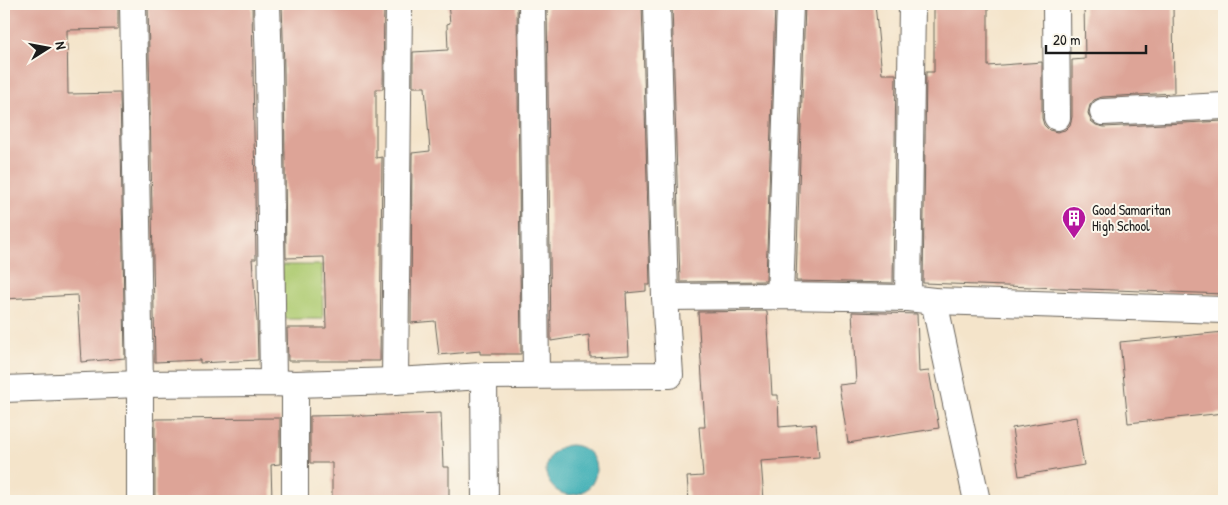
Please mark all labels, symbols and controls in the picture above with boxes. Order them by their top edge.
north arrow [22,22,72,72]
scale bar [1046,22,1146,54]
text: 20 m [1053,29,1080,50]
text: N [51,40,71,51]
place label: Good Samaritan High School [1092,200,1171,236]
building icon: Good Samaritan High School [1061,205,1087,239]

